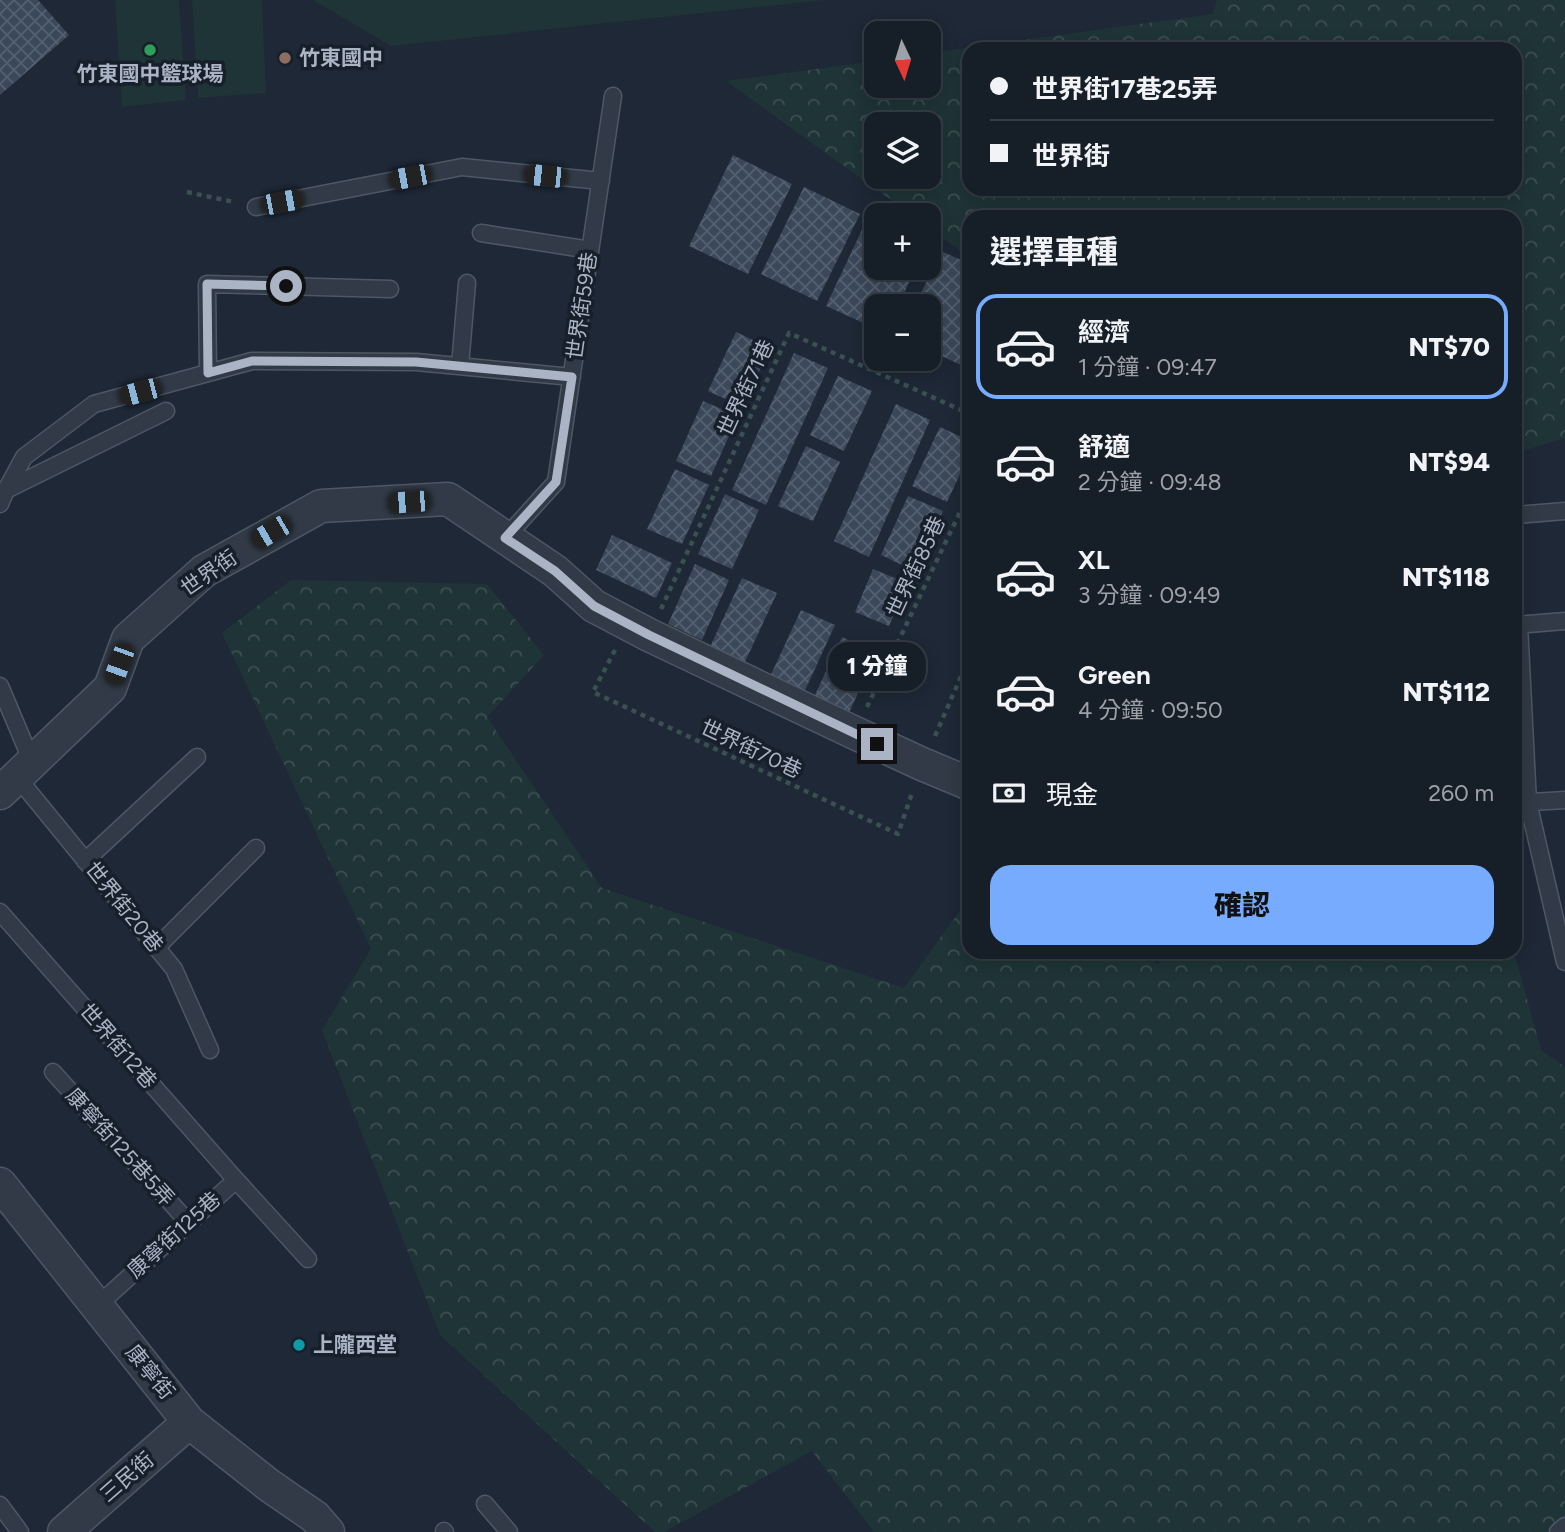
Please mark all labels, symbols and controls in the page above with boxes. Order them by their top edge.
north arrow [864,21,942,98]
map controls [864,21,941,371]
marker: 竹東國中籃球場 [142,42,158,58]
place label: 竹東國中 [299,45,383,70]
marker: 竹東國中 [277,50,293,66]
place label: 竹東國中籃球場 [77,61,224,86]
text: 世界街17巷25弄 [1032,73,1218,105]
button: layers [864,112,941,189]
text: 世界街 [1032,140,1110,172]
car [388,163,433,191]
car [524,163,567,189]
car [260,188,305,216]
button: + [864,203,941,280]
text: 選擇車種 [990,233,1118,271]
street label: 世界街59巷 [562,251,601,361]
route start [270,270,302,302]
button: − [864,294,941,371]
icon: car [994,315,1057,378]
text: 經濟 [1078,316,1130,348]
text: NT$70 [1408,331,1490,363]
street label: 世界街71巷 [712,335,779,440]
text: 1 分鐘 · 09:47 [1078,353,1217,381]
car [117,376,164,408]
icon: car [994,430,1057,493]
text: 舒適 [1078,431,1130,463]
text: NT$94 [1408,446,1490,478]
text: 2 分鐘 · 09:48 [1078,468,1222,496]
car [388,490,431,514]
car [248,512,295,552]
street label: 世界街85巷 [881,512,950,621]
street label: 世界街 [176,544,242,601]
text: XL [1078,544,1110,576]
icon: car [994,545,1057,608]
text: NT$118 [1402,561,1490,593]
text: 3 分鐘 · 09:49 [1078,581,1220,609]
car [102,641,137,687]
callout: 1 分鐘 [828,642,926,692]
text: 1 分鐘 [846,652,908,680]
text: Green [1078,659,1151,691]
icon: car [994,660,1057,723]
text: NT$112 [1403,676,1490,708]
text: 4 分鐘 · 09:50 [1078,696,1223,724]
street label: 世界街70巷 [697,714,806,783]
route end [861,728,893,760]
icon: cash [990,774,1028,812]
text: 現金 [1046,779,1098,811]
text: 260 m [1428,779,1494,807]
street label: 世界街20巷 [80,856,168,957]
button: 確認 [990,865,1494,945]
street label: 世界街12巷 [75,998,162,1093]
street label: 康寧街125巷5弄 [61,1083,180,1211]
street label: 康寧街125巷 [122,1186,225,1283]
place label: 上隴西堂 [313,1332,397,1357]
marker: 上隴西堂 [291,1337,307,1353]
street label: 康寧街 [121,1339,180,1404]
street label: 三民街 [95,1447,159,1507]

